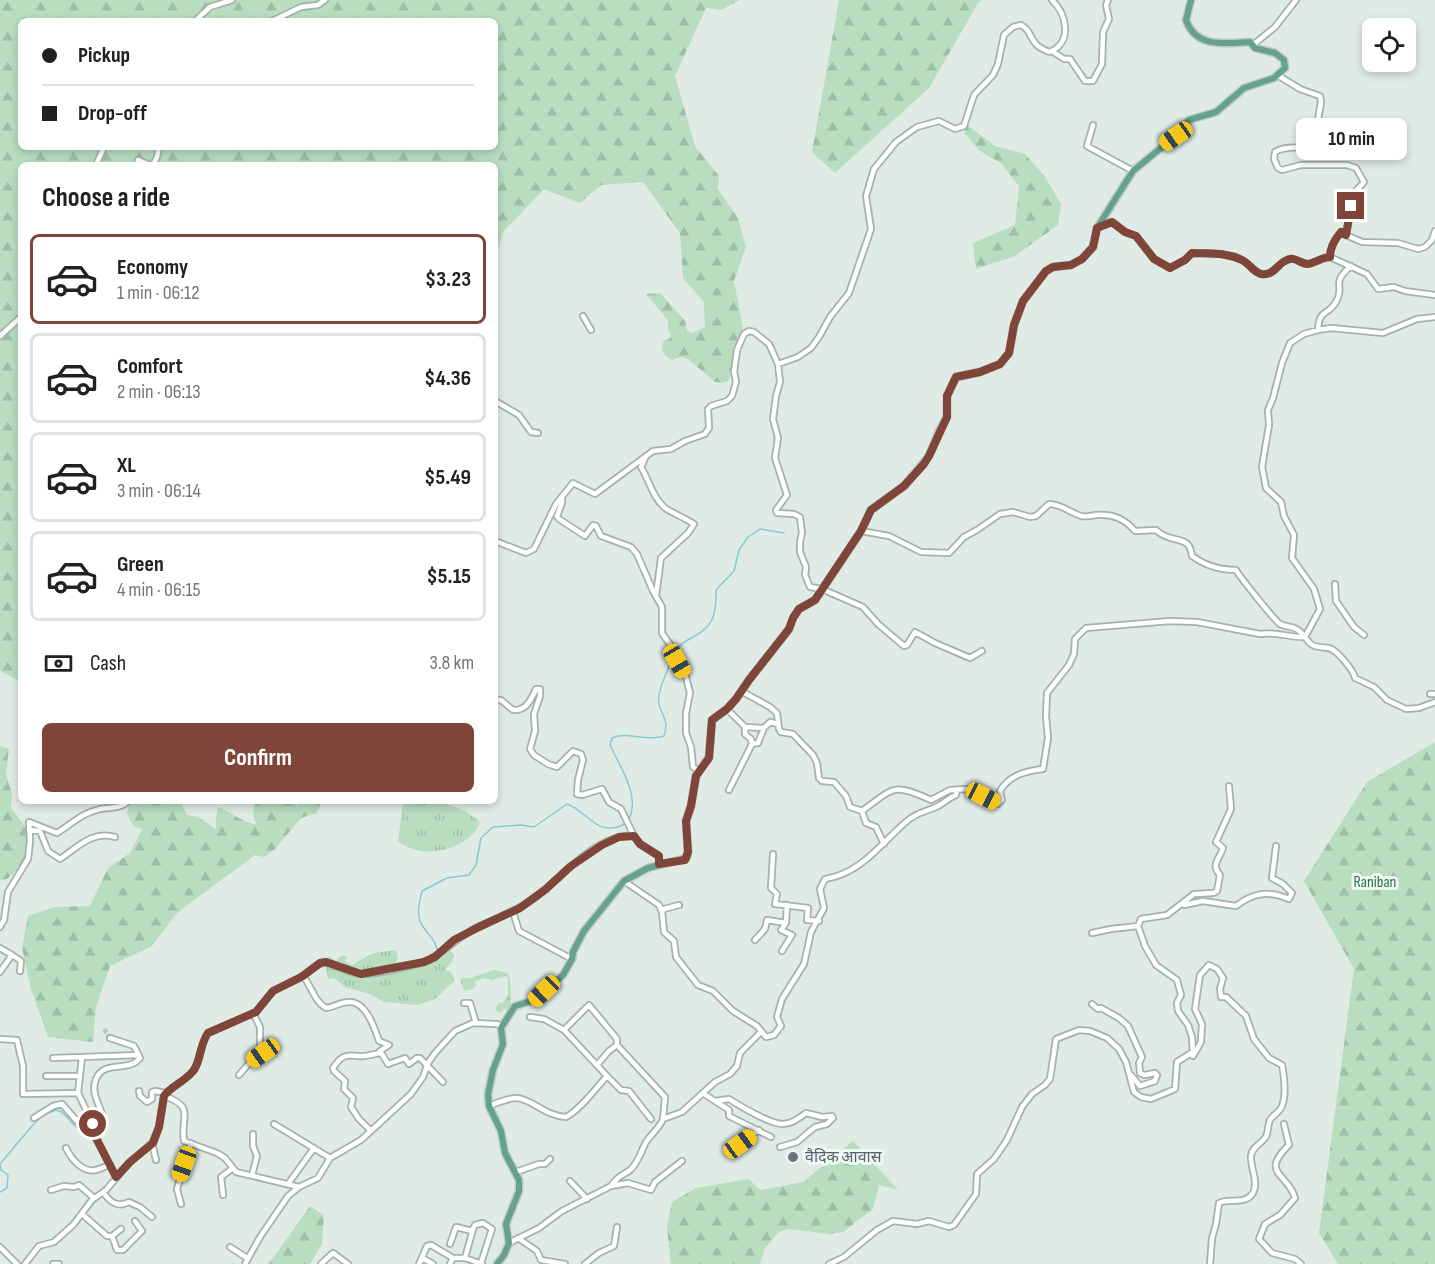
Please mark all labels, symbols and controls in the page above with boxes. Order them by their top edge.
map controls [1362,18,1416,72]
button: locate [1362,18,1416,72]
text: Pickup [78,42,130,69]
text: Drop-off [78,100,147,127]
car [1156,118,1196,154]
callout: 10 min [1296,119,1406,161]
text: 10 min [1328,127,1375,151]
text: Choose a ride [42,182,170,214]
route end [1337,192,1364,219]
icon: car [45,252,99,306]
text: Economy [117,254,188,281]
text: $3.23 [425,266,471,293]
text: 1 min · 06:12 [117,281,200,305]
icon: car [45,351,99,405]
text: Comfort [117,353,183,380]
text: $4.36 [424,365,471,392]
text: 2 min · 06:13 [117,380,201,404]
icon: car [45,450,99,504]
text: XL [117,452,136,479]
text: $5.49 [424,464,471,491]
text: 3 min · 06:14 [117,479,201,503]
icon: car [45,549,99,603]
text: Green [117,551,164,578]
text: $5.15 [427,563,471,590]
text: 4 min · 06:15 [117,578,200,602]
car [660,641,694,681]
icon: cash [42,647,75,680]
text: Cash [90,650,126,677]
text: 3.8 km [430,651,474,675]
button: Confirm [42,723,474,792]
car [963,780,1003,812]
park label: Raniban [1354,873,1396,892]
car [525,972,563,1010]
car [243,1035,283,1071]
route start [79,1110,106,1137]
car [720,1126,760,1162]
car [169,1144,199,1184]
place label: वैदिक आवास [805,1147,883,1167]
marker: वैदिक आवास [786,1150,800,1164]

